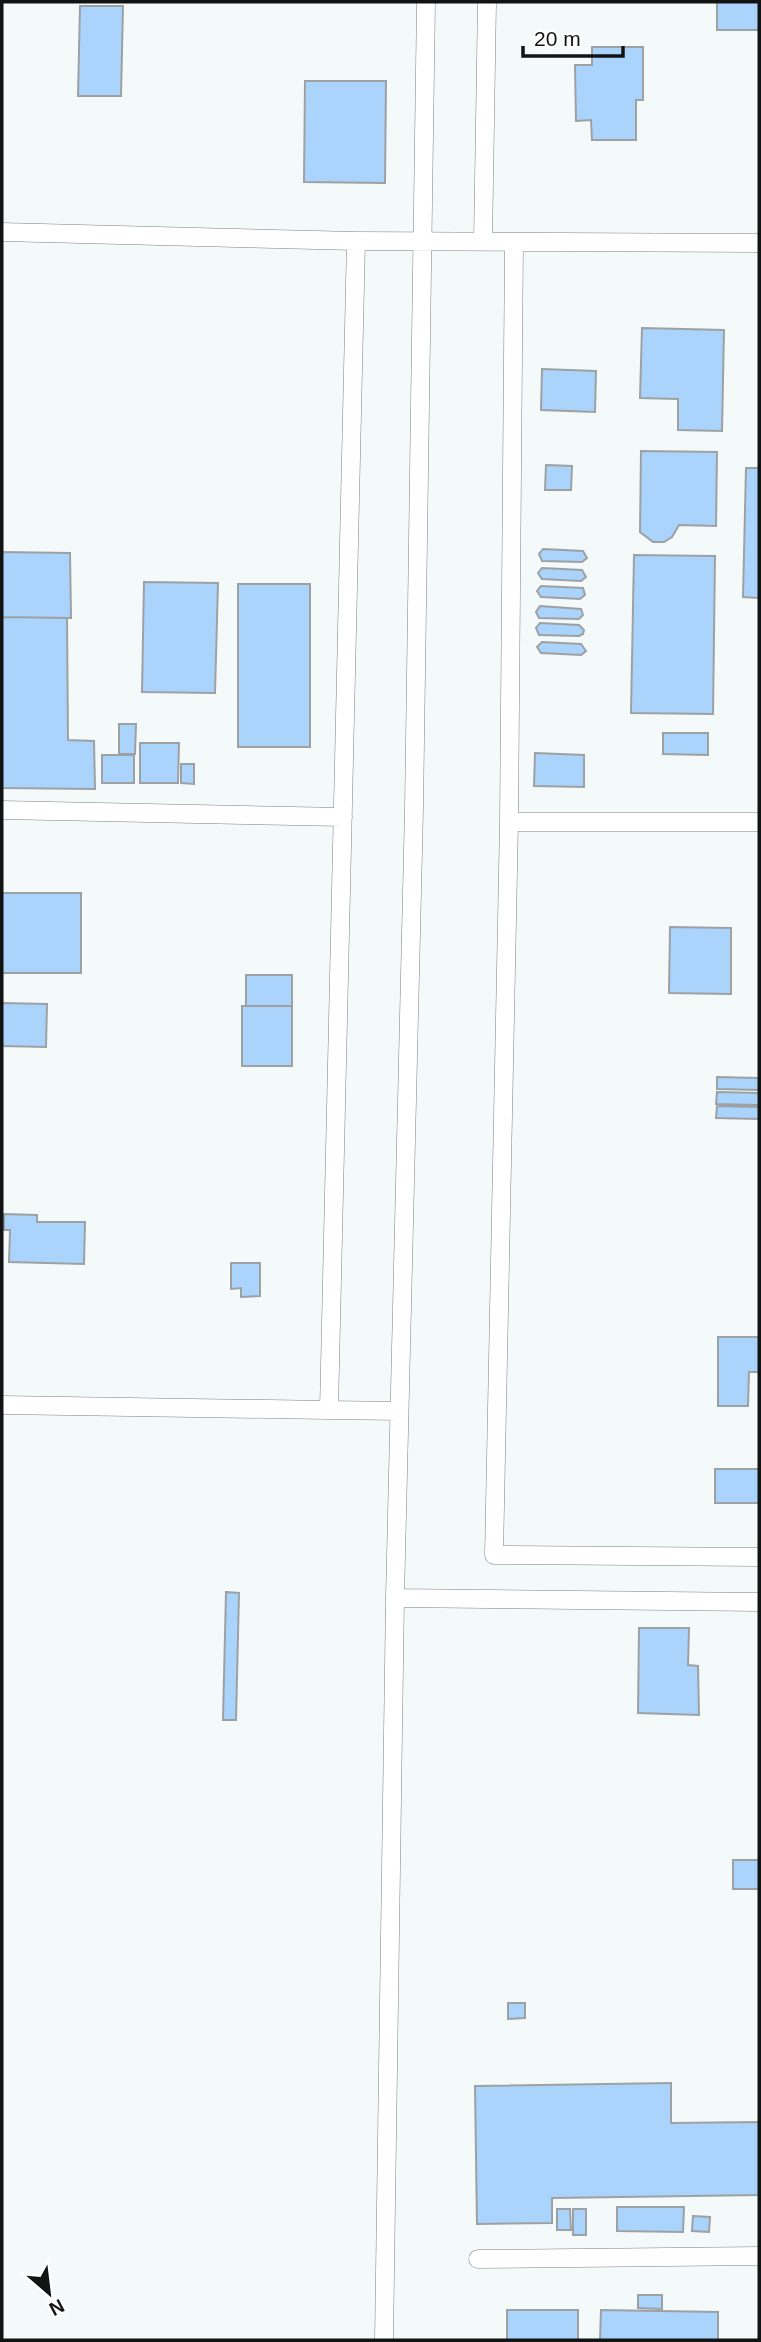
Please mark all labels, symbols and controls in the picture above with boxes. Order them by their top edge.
scale bar [523,14,623,58]
text: 20 m [534,27,581,50]
north arrow [14,2258,84,2328]
text: N [46,2295,68,2320]

